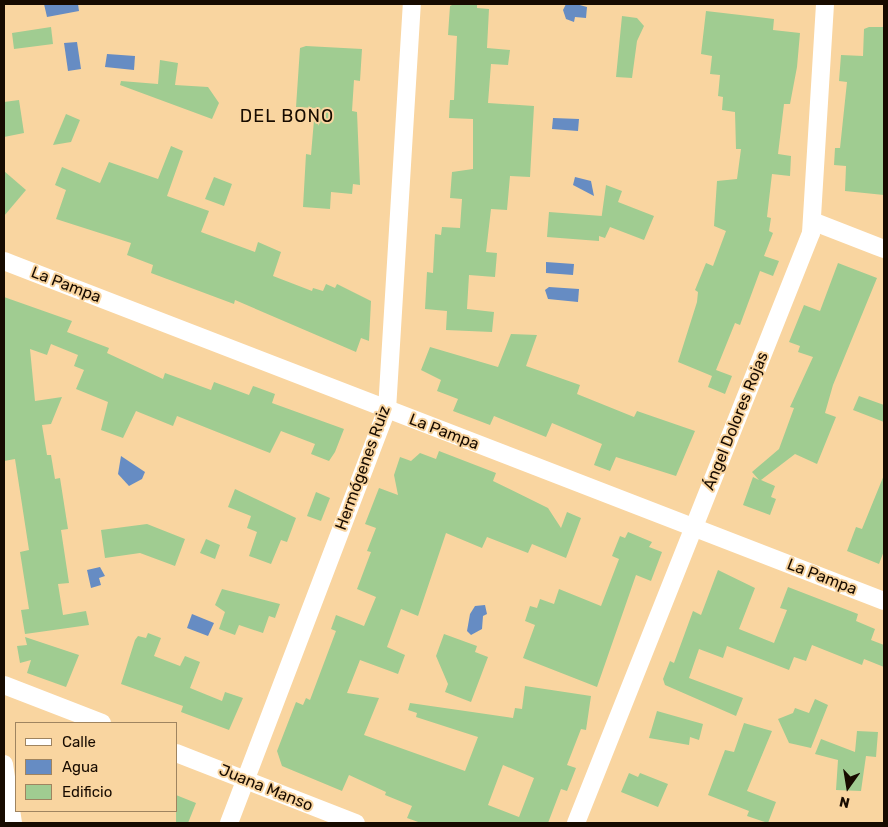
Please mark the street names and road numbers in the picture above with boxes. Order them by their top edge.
street label: La Pampa [28,263,104,307]
street label: Ángel Dolores Rojas [699,349,773,493]
street label: Hermógenes Ruiz [332,403,394,533]
street label: La Pampa [406,410,482,454]
street label: La Pampa [784,555,860,599]
street label: Juana Manso [216,760,316,816]

